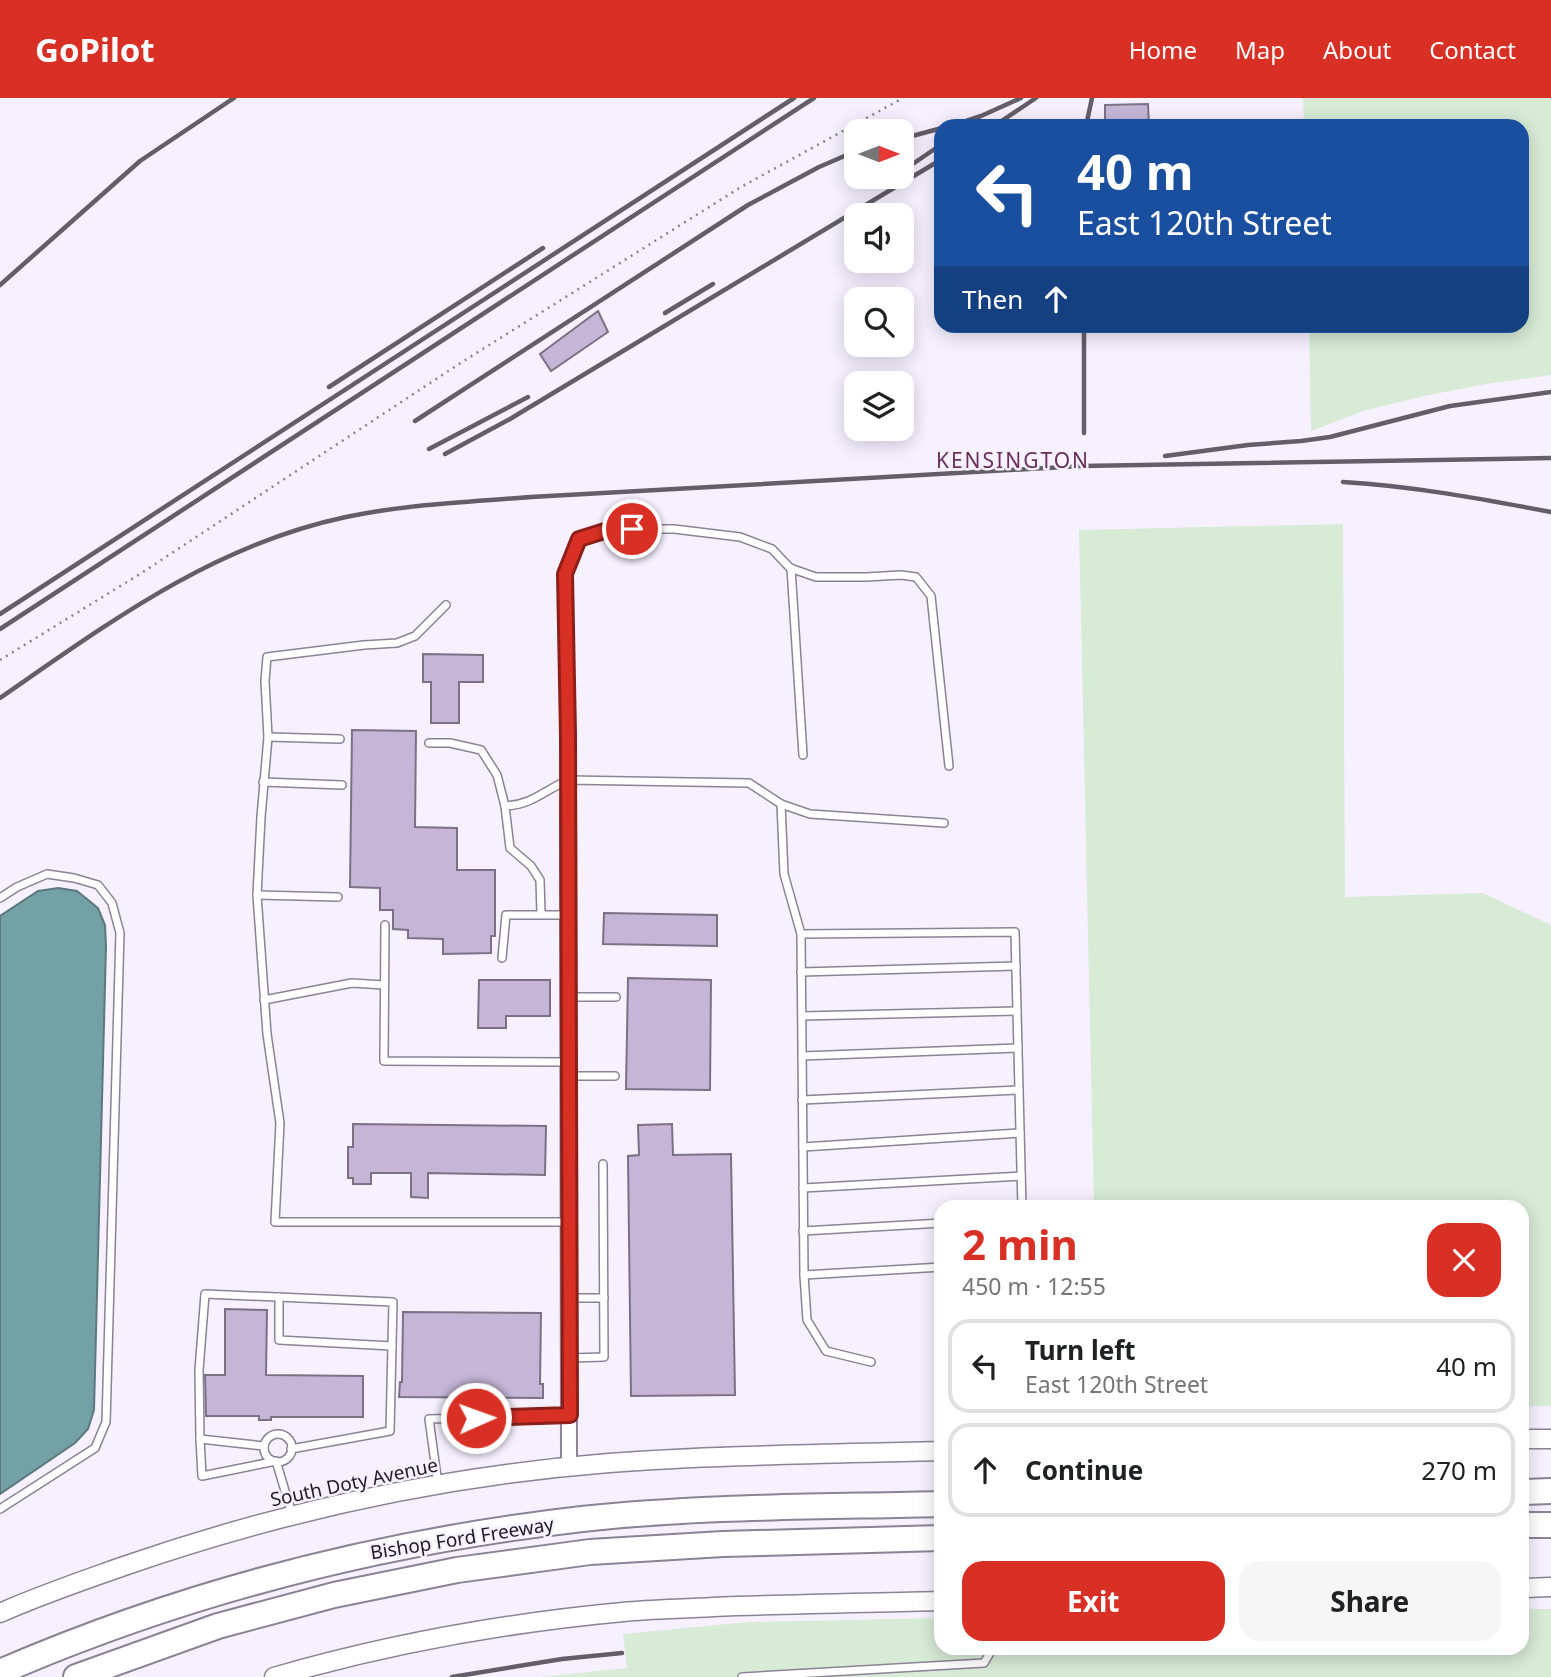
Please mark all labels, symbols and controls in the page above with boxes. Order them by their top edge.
text: GoPilot [35,27,155,72]
text: Home [1129,33,1197,66]
text: Map [1235,33,1285,66]
text: About [1323,33,1391,66]
text: Contact [1429,33,1516,66]
north arrow [844,119,914,189]
map controls [844,119,914,441]
text: 40 m [1077,138,1194,204]
icon: left [962,147,1053,238]
text: East 120th Street [1077,201,1332,244]
button: sound [844,203,914,273]
icon: ahead [1037,280,1075,318]
text: Then [962,281,1023,317]
button: search [844,287,914,357]
button: layers [844,371,914,441]
district label: KENSINGTON [936,446,1090,474]
pin [602,499,662,559]
icon: arrive [613,510,651,548]
text: 2 min [962,1215,1078,1272]
button: close [1427,1223,1501,1297]
text: 450 m · 12:55 [962,1270,1106,1302]
text: Turn left [1025,1332,1136,1368]
icon: left [966,1347,1004,1385]
text: 40 m [1436,1348,1497,1384]
text: East 120th Street [1025,1368,1208,1400]
position arrow [439,1381,513,1455]
icon: ahead [966,1451,1004,1489]
street label: South Doty Avenue [268,1452,440,1512]
text: Continue [1025,1452,1143,1488]
text: 270 m [1421,1452,1497,1488]
street label: Bishop Ford Freeway [368,1511,556,1565]
button: Exit [962,1561,1225,1641]
button: Share [1239,1561,1501,1641]

